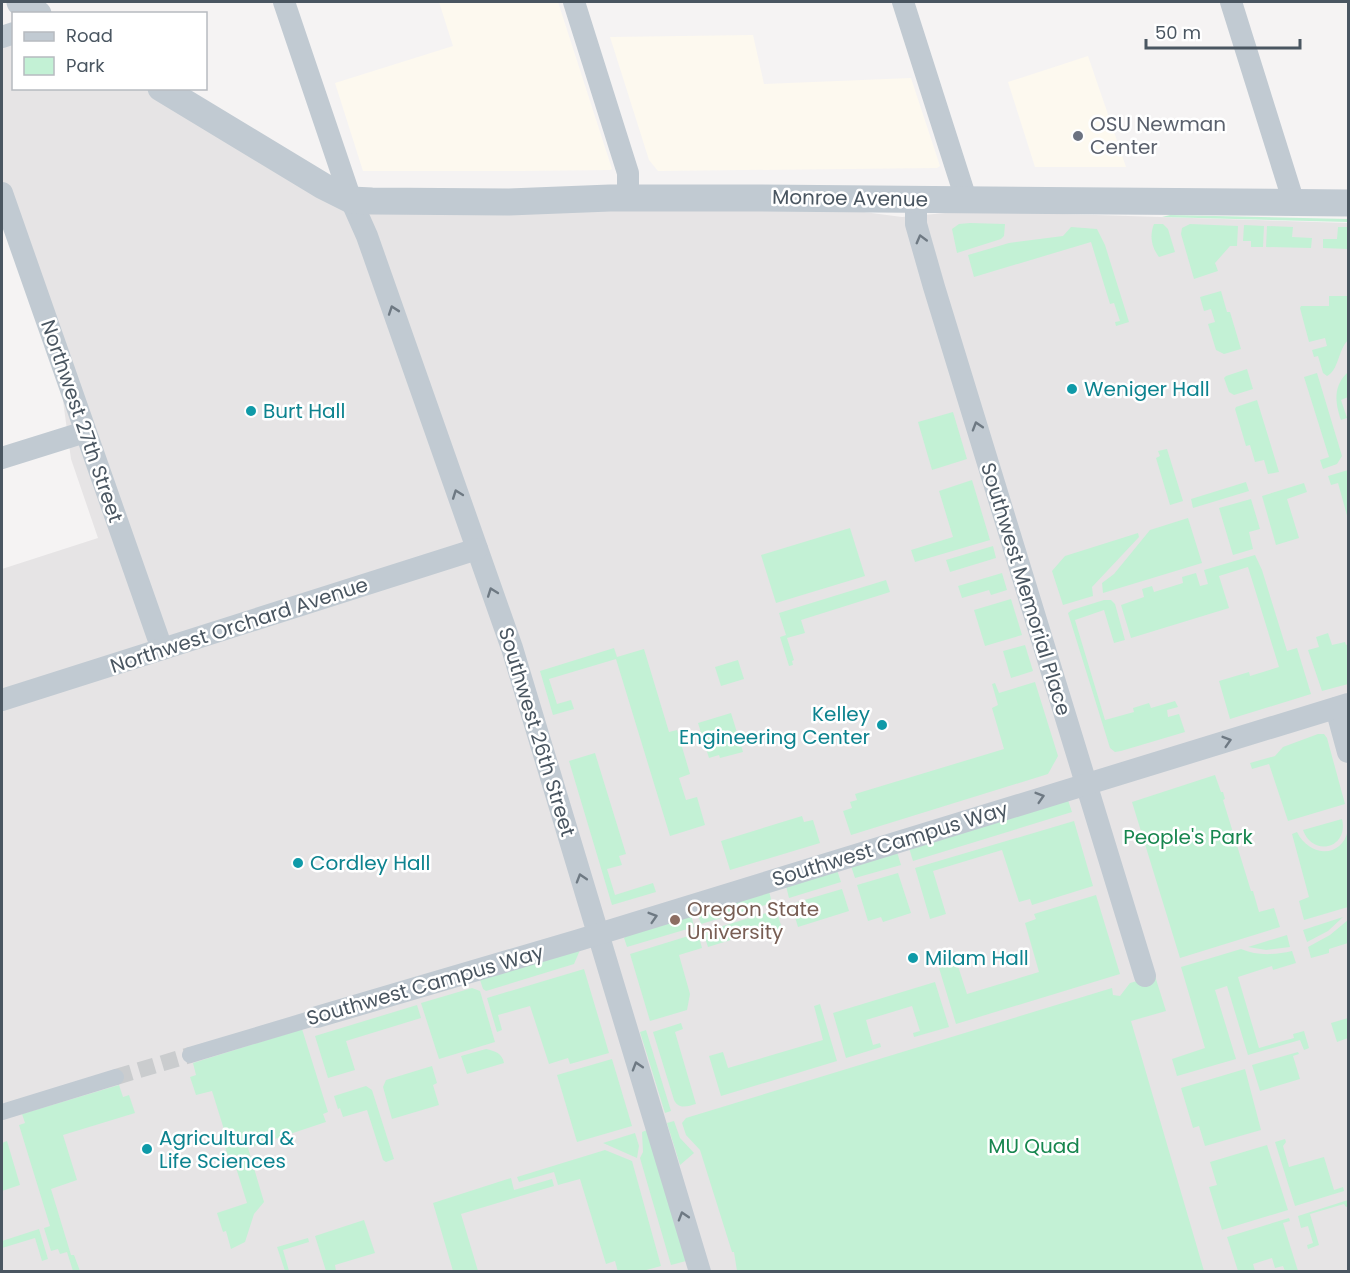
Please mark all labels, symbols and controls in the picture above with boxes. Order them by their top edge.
legend [12,12,207,90]
scale bar [1146,12,1300,50]
text: 50 m [1155,20,1201,45]
text: Road [66,23,113,48]
text: Park [66,53,105,78]
place label: OSU Newman Center [1090,110,1226,161]
marker: OSU Newman Center [1071,129,1085,143]
street label: Monroe Avenue [772,183,928,213]
one-way arrow [915,235,928,245]
one-way arrow [387,305,400,316]
street label: Northwest 27th Street [34,316,130,526]
place label: Weniger Hall [1084,375,1210,403]
marker: Weniger Hall [1065,382,1079,396]
place label: Burt Hall [263,397,345,425]
marker: Burt Hall [244,404,258,418]
one-way arrow [972,421,984,432]
street label: Southwest Memorial Place [974,459,1078,719]
one-way arrow [452,489,464,500]
street label: Northwest Orchard Avenue [107,570,371,680]
one-way arrow [487,587,500,597]
street label: Southwest 26th Street [492,624,582,840]
place label: Kelley Engineering Center [679,700,870,751]
marker: Kelley Engineering Center [875,718,889,732]
one-way arrow [1221,736,1232,748]
one-way arrow [1034,792,1045,804]
street label: Southwest Campus Way [769,795,1011,893]
park label: People's Park [1123,823,1253,851]
place label: Cordley Hall [310,849,430,877]
marker: Cordley Hall [291,856,305,870]
one-way arrow [576,873,588,884]
place label: Oregon State University [687,895,819,946]
one-way arrow [647,912,658,924]
marker: Oregon State University [668,913,682,927]
street label: Southwest Campus Way [303,938,547,1032]
place label: Milam Hall [925,944,1029,972]
marker: Milam Hall [906,951,920,965]
one-way arrow [632,1061,644,1072]
place label: Agricultural & Life Sciences [159,1124,295,1175]
park label: MU Quad [988,1132,1080,1160]
marker: Agricultural & Life Sciences [140,1142,154,1156]
one-way arrow [678,1211,690,1222]

